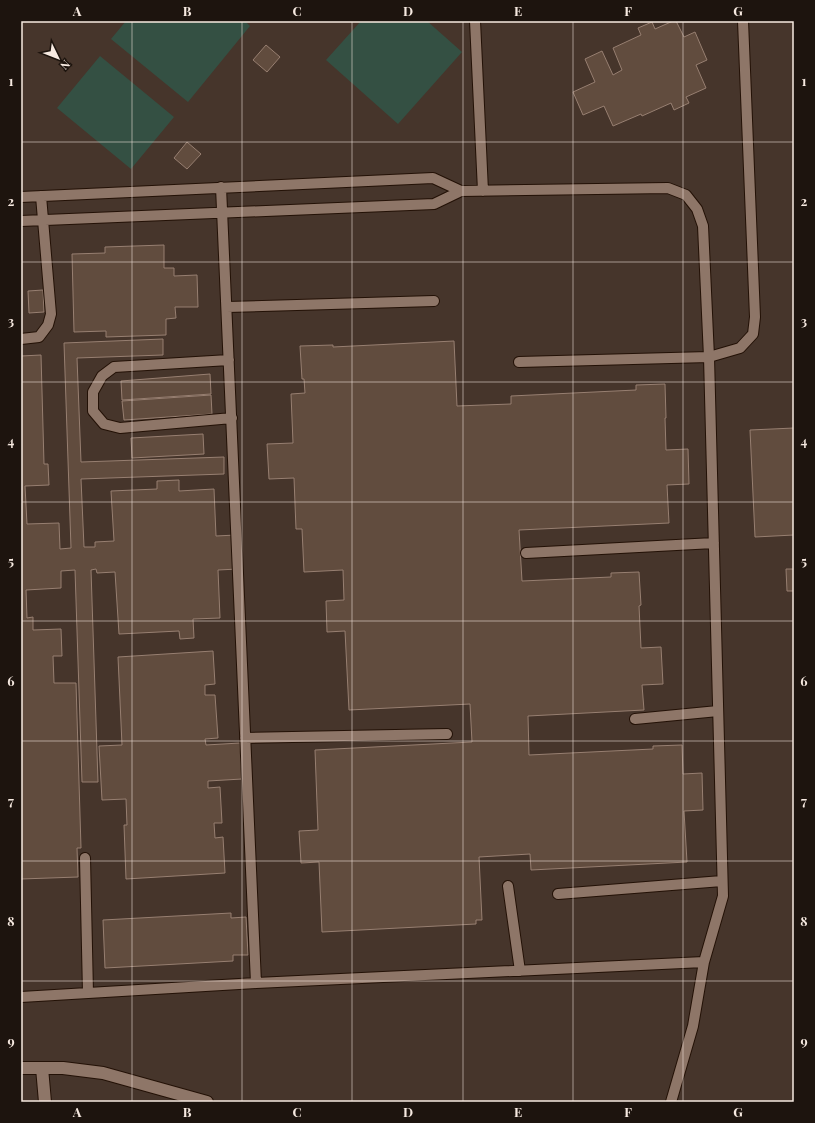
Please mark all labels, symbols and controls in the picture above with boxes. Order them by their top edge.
text: A [72,2,82,19]
text: B [183,2,192,19]
text: C [292,2,302,19]
text: D [403,2,413,19]
text: E [514,2,522,19]
text: F [624,2,632,19]
text: G [733,2,743,19]
north arrow [38,38,78,78]
text: N [57,57,74,73]
text: 1 [9,72,14,89]
text: 1 [802,72,807,89]
text: 2 [8,192,15,209]
text: 2 [801,192,808,209]
text: 3 [8,312,14,329]
text: 3 [801,312,807,329]
text: 4 [8,432,15,449]
text: 4 [801,432,808,449]
text: 5 [8,552,14,569]
text: 5 [801,552,807,569]
text: 6 [7,672,15,689]
text: 6 [800,672,808,689]
text: 7 [8,792,14,809]
text: 7 [801,792,807,809]
text: 8 [7,912,15,929]
text: 8 [800,912,808,929]
text: 9 [7,1032,15,1049]
text: 9 [800,1032,808,1049]
text: A [72,1103,82,1120]
text: B [183,1103,192,1120]
text: C [292,1103,302,1120]
text: D [403,1103,413,1120]
text: E [514,1103,522,1120]
text: F [624,1103,632,1120]
text: G [733,1103,743,1120]

